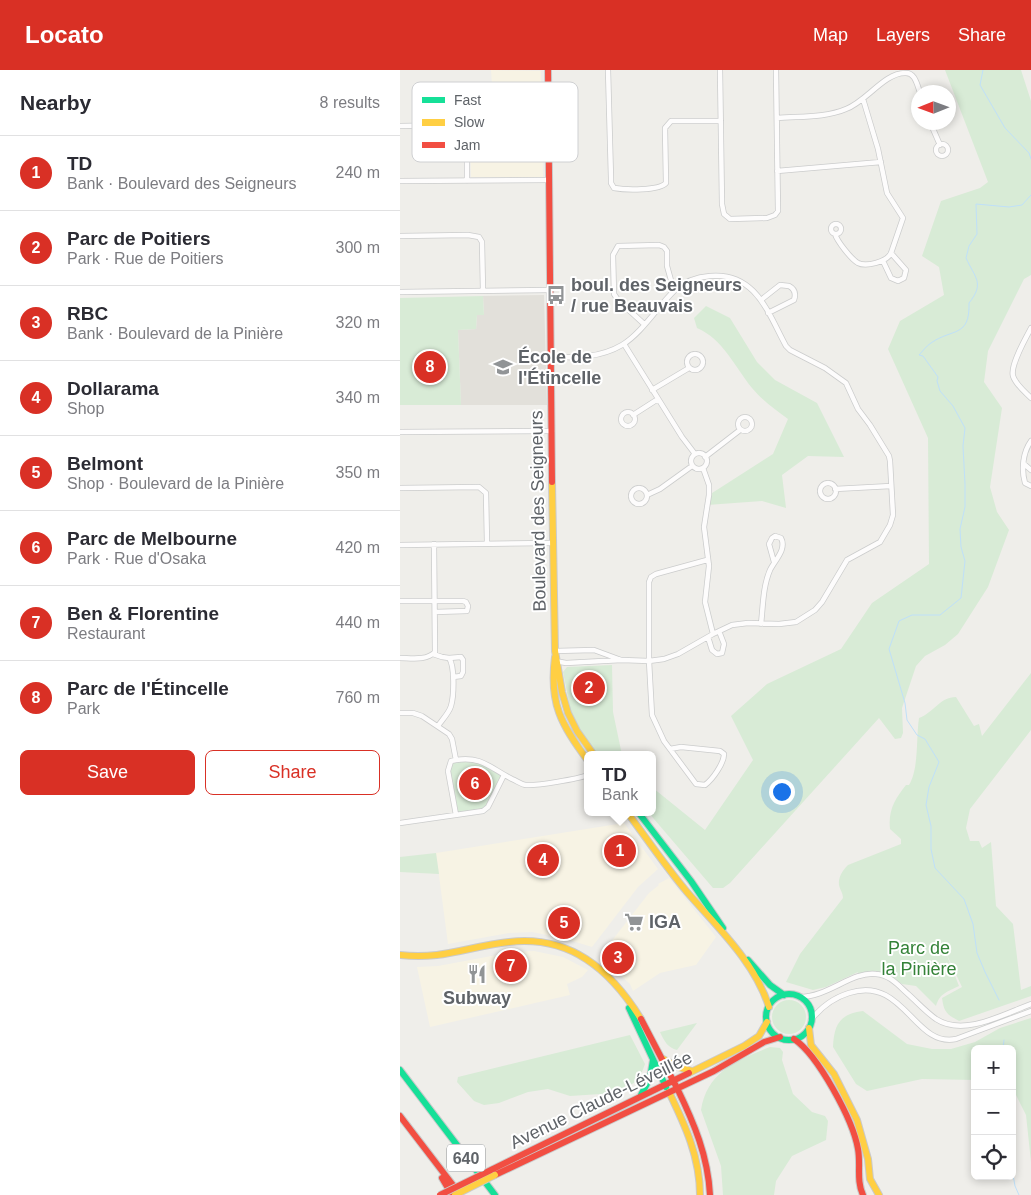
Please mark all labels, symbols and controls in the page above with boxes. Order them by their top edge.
text: Locato [25,21,104,48]
text: Map [813,25,848,45]
text: Layers [876,25,930,45]
text: Share [958,25,1006,45]
legend [412,82,578,162]
north arrow [911,85,956,130]
text: Nearby [20,91,91,114]
text: Fast [454,92,481,108]
text: 8 results [320,94,380,111]
text: Slow [454,114,485,130]
text: Jam [454,137,480,153]
text: TD [67,153,92,174]
text: 1 [32,164,40,181]
text: 240 m [336,164,380,181]
text: Bank · Boulevard des Seigneurs [67,175,296,192]
text: Parc de Poitiers [67,228,211,249]
text: 2 [32,239,40,256]
text: 300 m [336,239,380,256]
text: Park · Rue de Poitiers [67,250,224,267]
place label: boul. des Seigneurs / rue Beauvais [571,275,742,316]
bus stop icon: boul. des Seigneurs / rue Beauvais [545,284,567,306]
text: RBC [67,303,108,324]
text: 3 [32,314,40,331]
text: 320 m [336,314,380,331]
text: Bank · Boulevard de la Pinière [67,325,283,342]
place label: École de l'Étincelle [518,346,601,388]
pin: 8 [414,348,446,386]
school or university icon: École de l'Étincelle [492,356,514,378]
text: Dollarama [67,378,159,399]
text: 4 [32,389,40,406]
text: 340 m [336,389,380,406]
text: Shop [67,400,104,417]
street label: Boulevard des Seigneurs [526,410,550,612]
text: Belmont [67,453,143,474]
text: 5 [32,464,40,481]
text: 350 m [336,464,380,481]
text: Shop · Boulevard de la Pinière [67,475,284,492]
text: Parc de Melbourne [67,528,237,549]
text: 6 [32,539,40,556]
text: 420 m [336,539,380,556]
text: Park · Rue d'Osaka [67,550,206,567]
text: Ben & Florentine [67,603,219,624]
text: 7 [32,614,40,631]
text: 440 m [336,614,380,631]
text: Restaurant [67,625,145,642]
pin: 2 [573,669,605,707]
text: Parc de l'Étincelle [67,678,229,699]
text: 8 [32,689,40,706]
text: 760 m [336,689,380,706]
text: Park [67,700,100,717]
button: Save [20,750,195,795]
button: Share [205,750,380,795]
popup [584,751,656,816]
text: TD [602,764,627,785]
pin: 6 [459,765,491,803]
your location [769,779,795,805]
text: Bank [602,786,638,803]
pin: 1 [604,832,636,870]
pin: 4 [527,841,559,879]
pin: 5 [548,904,580,942]
supermarket icon: IGA [623,911,645,933]
place label: IGA [649,912,681,932]
park label: Parc de la Pinière [881,938,957,979]
pin: 3 [602,939,634,977]
pin: 7 [495,947,527,985]
restaurant icon: Subway [466,963,488,985]
place label: Subway [443,988,511,1008]
map controls [971,1045,1016,1180]
button: + [971,1045,1016,1090]
street label: Avenue Claude-Léveillée [507,1047,695,1153]
button: − [971,1090,1016,1135]
button: locate [971,1135,1016,1180]
road number: 640 [447,1144,485,1172]

